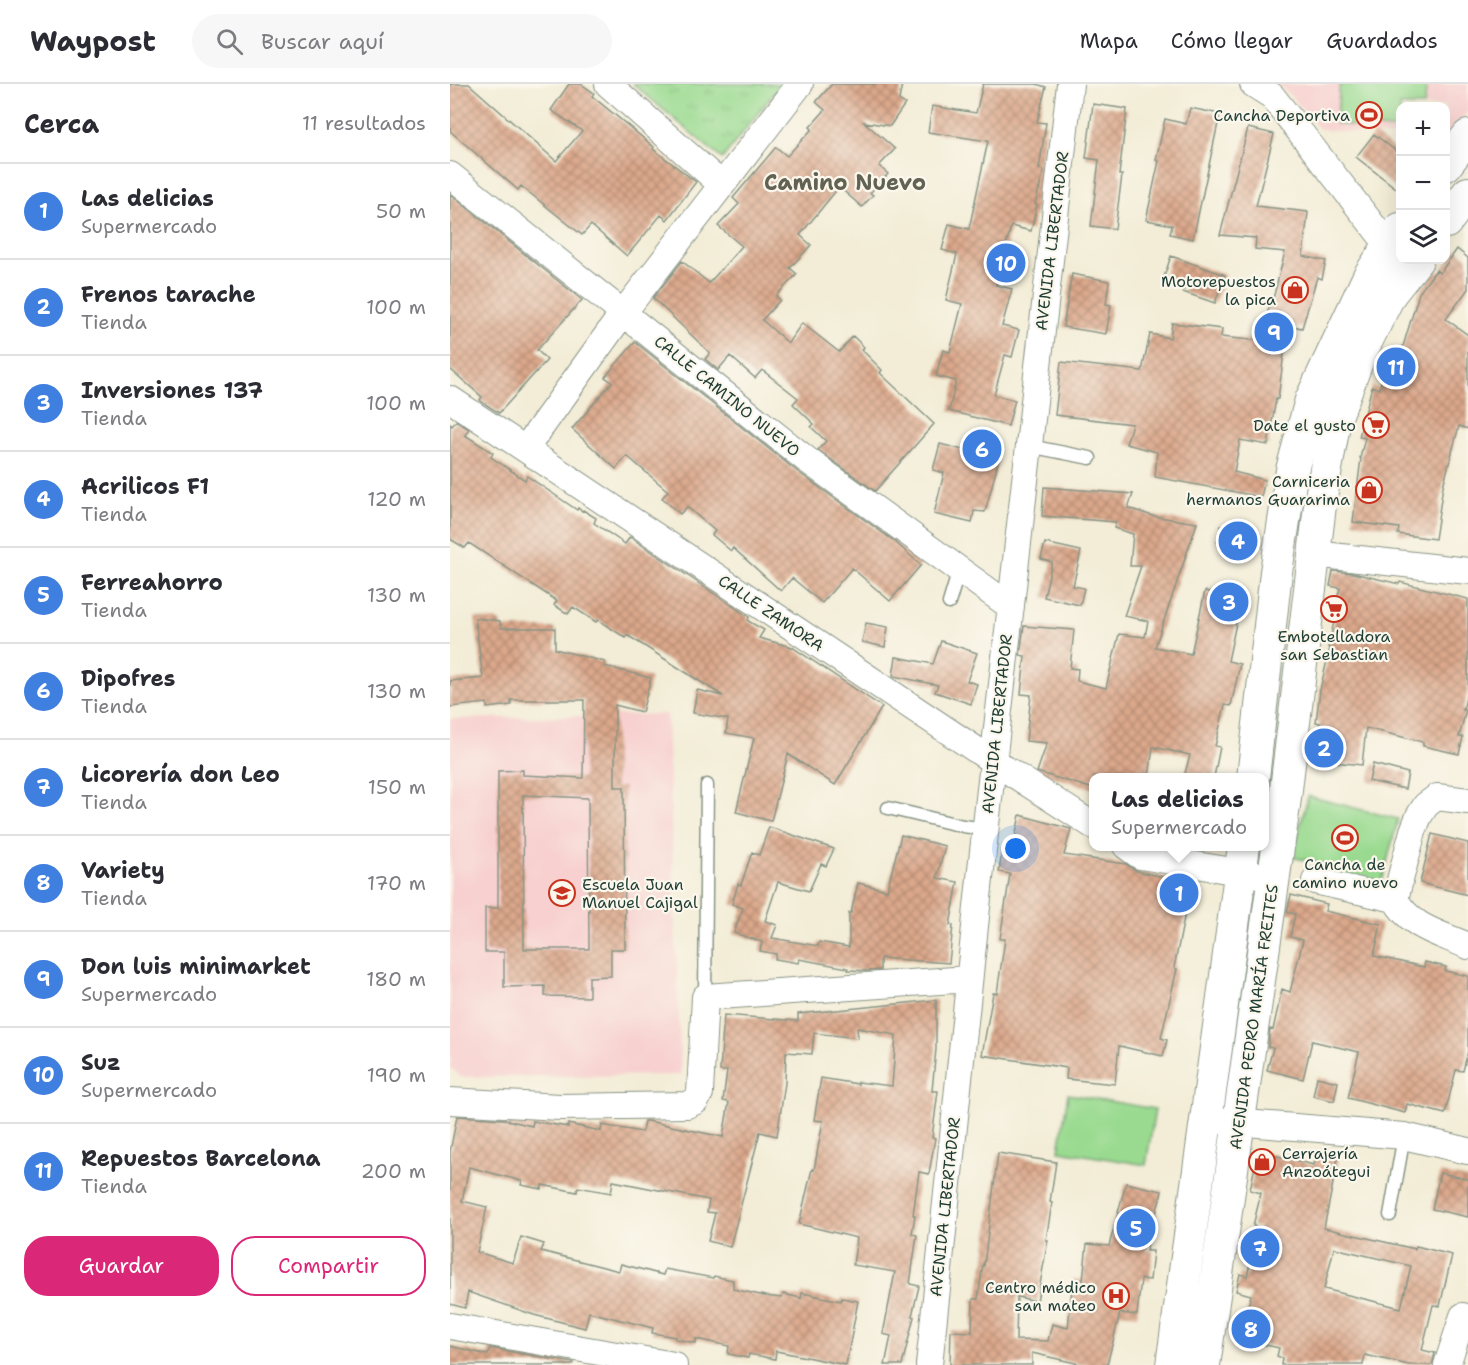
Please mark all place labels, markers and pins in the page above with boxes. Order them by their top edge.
sports icon: Cancha Deportiva [1354,100,1384,130]
place label: Cancha Deportiva [1214,105,1350,126]
pin: 10 [986,240,1026,285]
place label: Motorepuestos la pica [1161,271,1276,310]
shop icon: Motorepuestos la pica [1280,275,1310,305]
pin: 9 [1254,310,1294,354]
pin: 11 [1376,344,1416,390]
supermarket icon: Date el gusto [1361,410,1391,440]
place label: Date el gusto [1253,415,1356,436]
pin: 6 [962,426,1002,472]
place label: Carniceria hermanos Guararima [1186,471,1350,510]
shop icon: Carniceria hermanos Guararima [1354,475,1384,505]
pin: 4 [1218,518,1258,564]
pin: 3 [1210,580,1248,624]
supermarket icon: Embotelladora san Sebastian [1319,594,1349,624]
place label: Embotelladora san Sebastian [1277,626,1391,665]
pin: 2 [1304,726,1344,770]
sports icon: Cancha de camino nuevo [1330,823,1360,853]
place label: Cancha de camino nuevo [1292,854,1398,893]
pin: 1 [1160,870,1198,916]
place label: Escuela Juan Manuel Cajigal [582,874,698,913]
school or university icon: Escuela Juan Manuel Cajigal [547,878,577,908]
place label: Cerrajería Anzoátegui [1282,1143,1370,1182]
shop icon: Cerrajería Anzoátegui [1247,1147,1277,1177]
pin: 5 [1116,1206,1156,1250]
pin: 7 [1240,1226,1280,1270]
place label: Centro médico san mateo [985,1277,1096,1316]
hospital icon: Centro médico san mateo [1101,1281,1131,1311]
pin: 8 [1232,1306,1270,1352]

